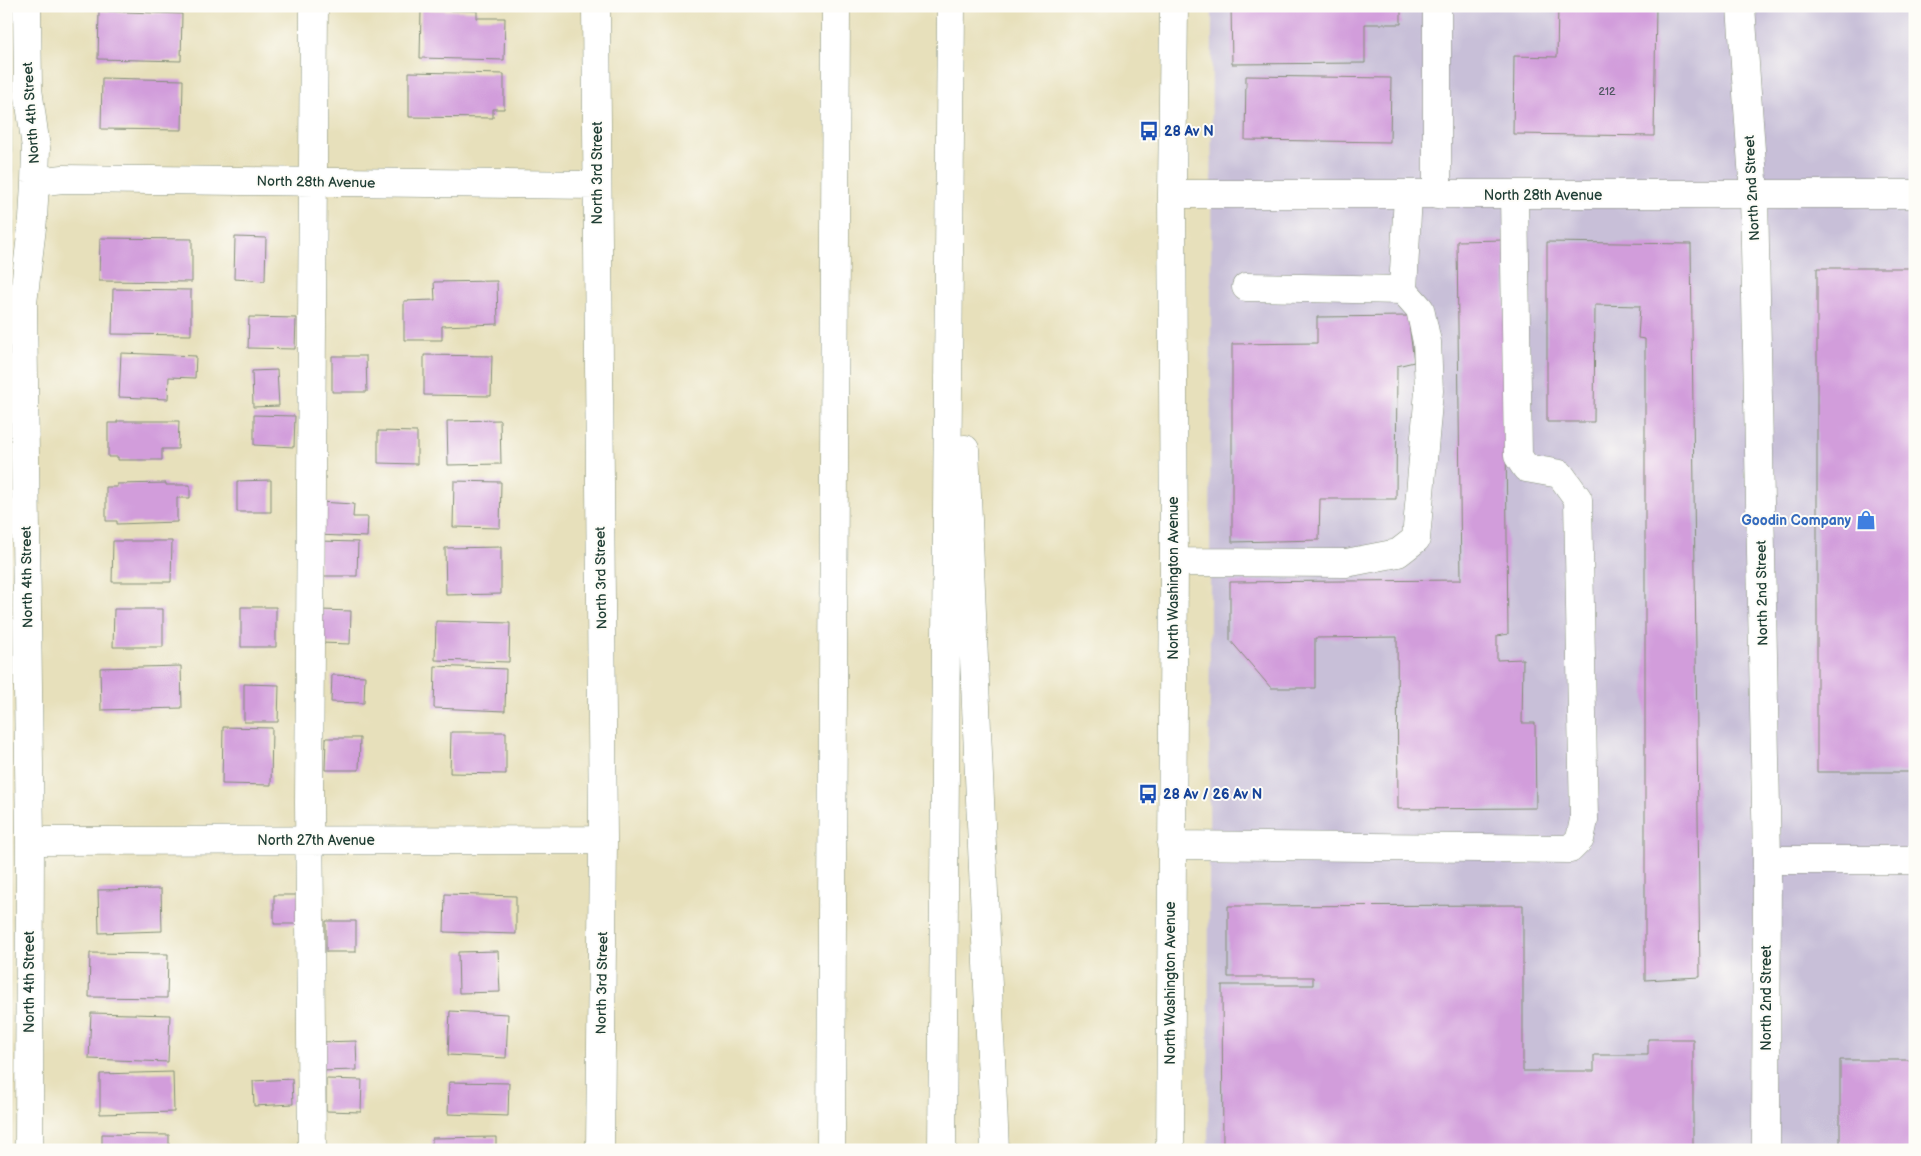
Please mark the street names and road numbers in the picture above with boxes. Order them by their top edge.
street label: North 4th Street [19,61,43,164]
street label: North 3rd Street [589,121,606,224]
street label: North 2nd Street [1741,134,1763,241]
street label: North 28th Avenue [256,172,376,192]
street label: North 28th Avenue [1484,187,1602,204]
street label: North Washington Avenue [1165,496,1182,660]
street label: North 4th Street [18,525,36,628]
street label: North 3rd Street [592,526,610,630]
street label: North 2nd Street [1753,539,1771,646]
street label: North 27th Avenue [257,832,375,849]
street label: North Washington Avenue [1162,901,1179,1065]
street label: North 4th Street [21,930,38,1033]
street label: North 3rd Street [593,931,611,1035]
street label: North 2nd Street [1758,944,1775,1051]

